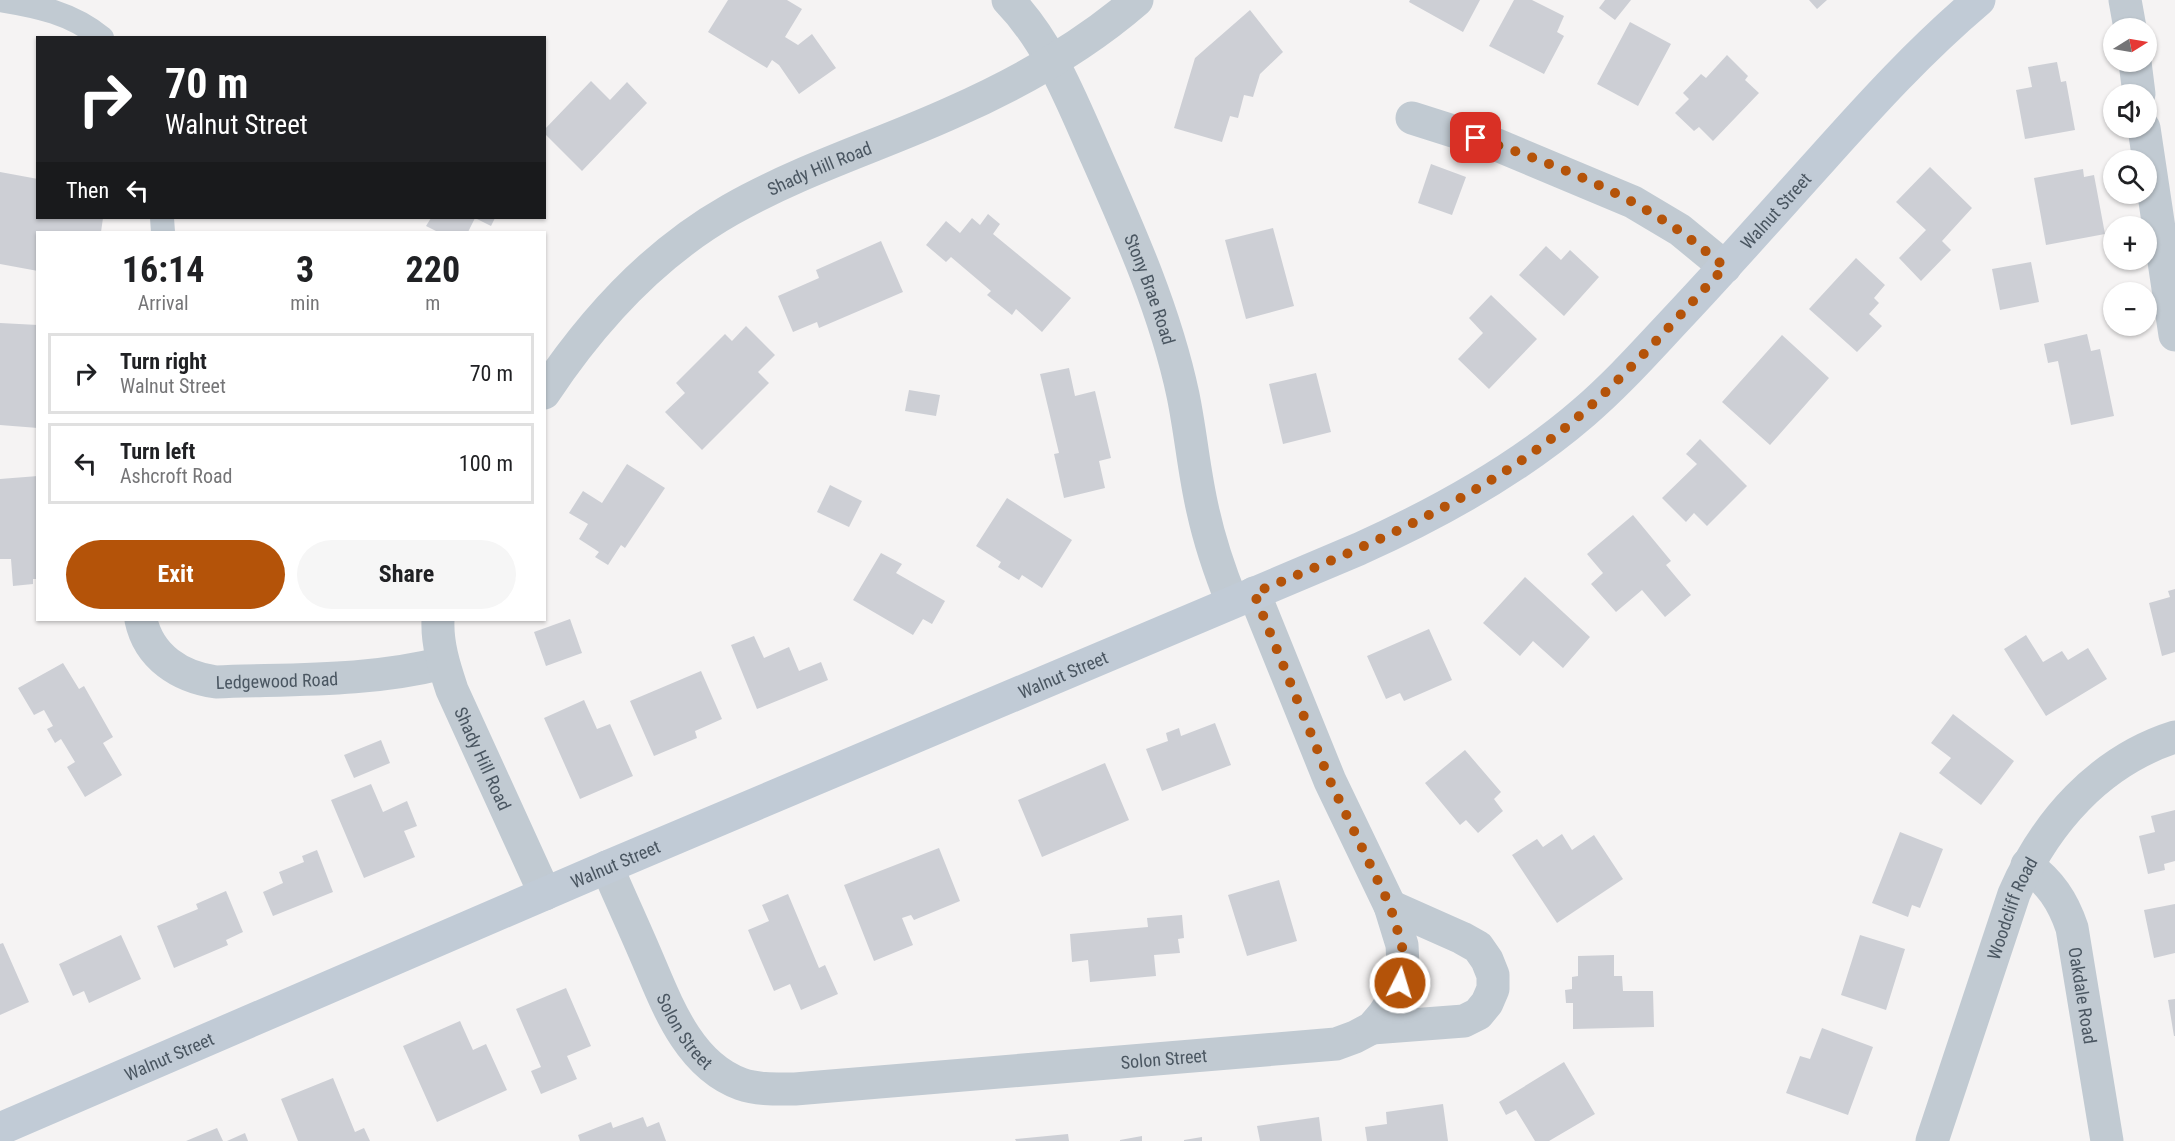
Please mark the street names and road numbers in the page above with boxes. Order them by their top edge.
street label: Shady Hill Road [764,137,874,199]
street label: Walnut Street [1736,168,1815,253]
street label: Stony Brae Road [1121,231,1180,347]
street label: Walnut Street [1015,646,1111,702]
street label: Ledgewood Road [215,668,339,692]
street label: Shady Hill Road [451,704,516,813]
street label: Walnut Street [567,835,663,892]
street label: Woodcliff Road [1982,853,2041,962]
street label: Oakdale Road [2065,945,2101,1045]
street label: Solon Street [653,990,717,1073]
street label: Walnut Street [121,1028,217,1085]
street label: Solon Street [1120,1044,1208,1072]

